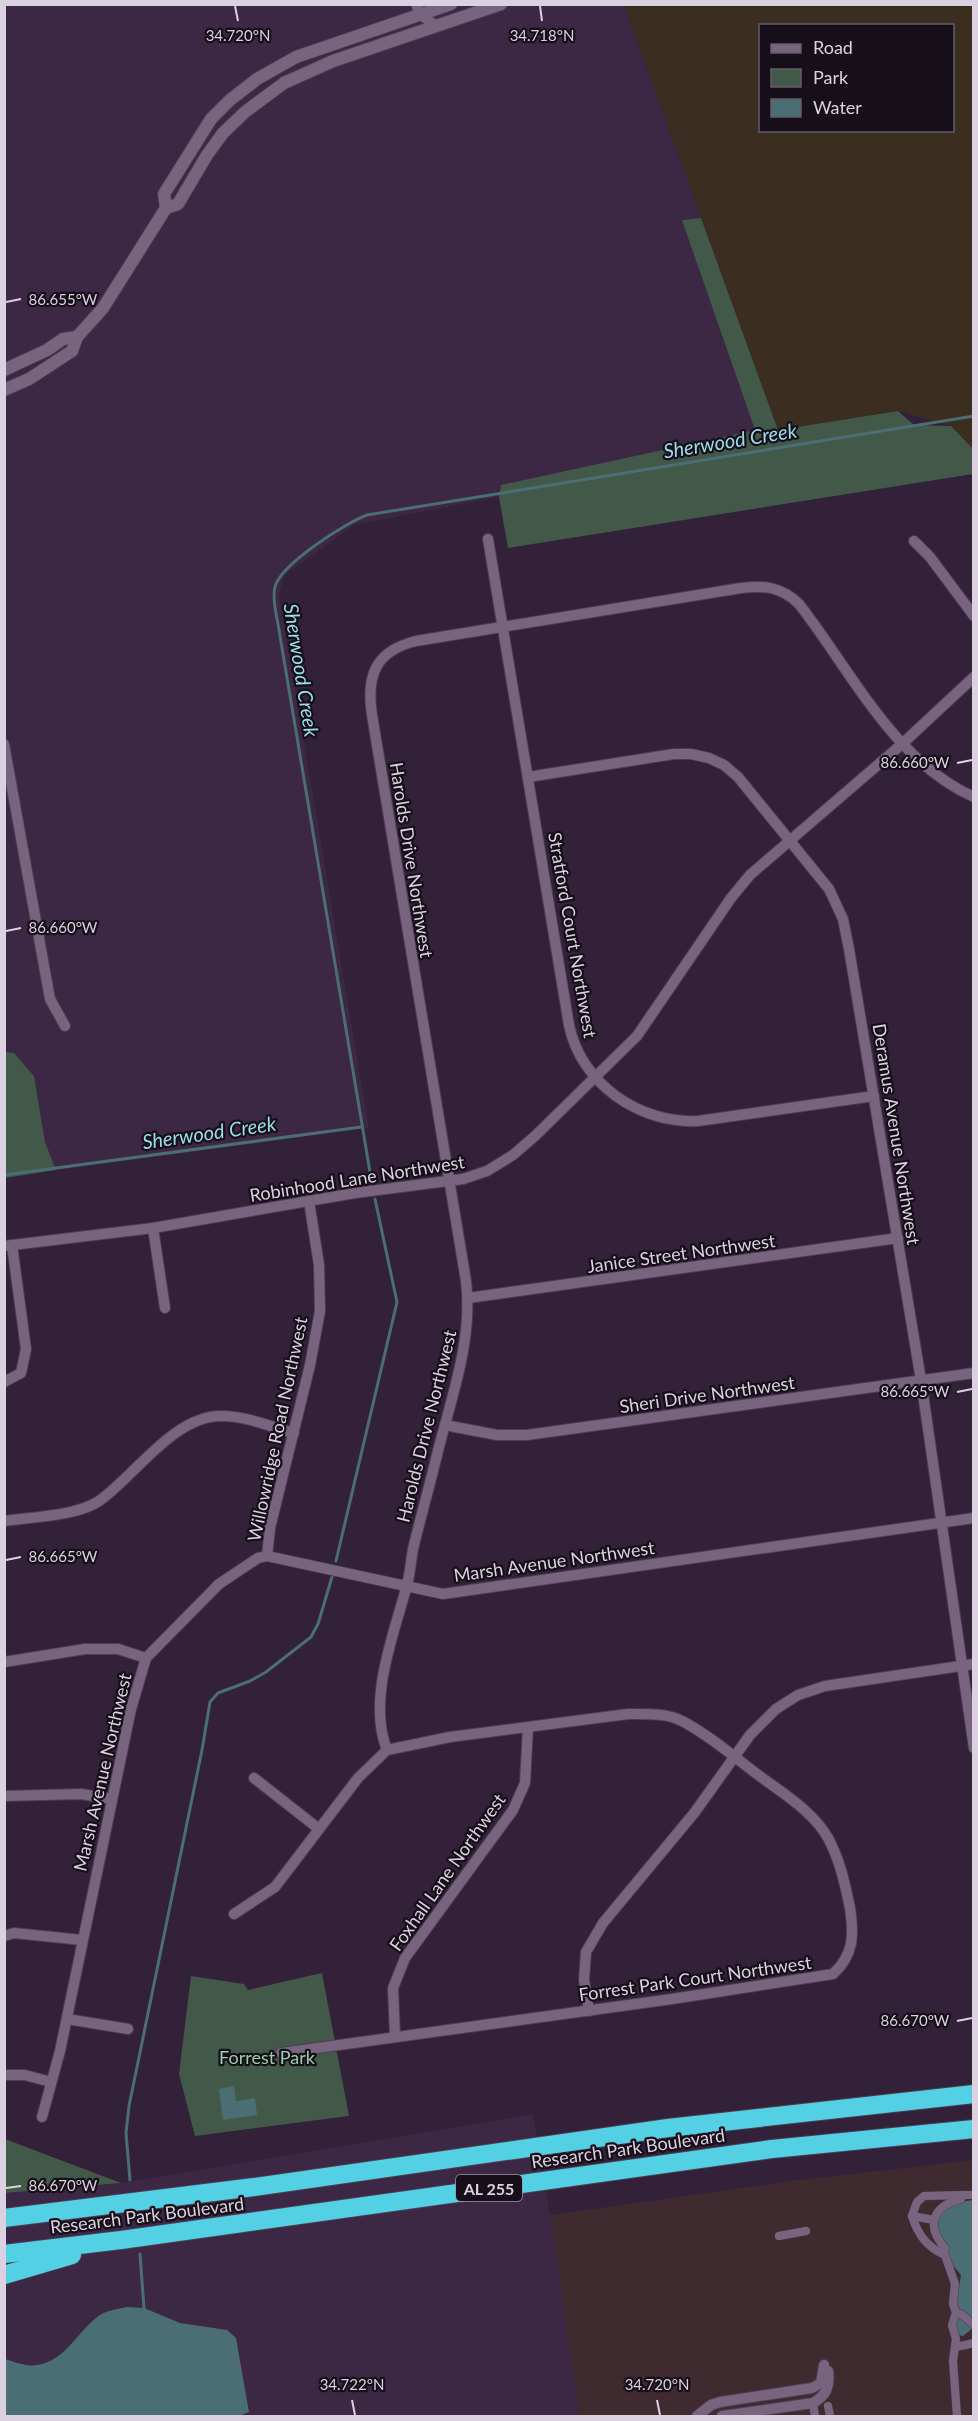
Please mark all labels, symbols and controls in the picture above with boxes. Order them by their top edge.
legend [759,24,954,132]
text: 34.720°N [206,26,270,44]
text: 34.718°N [510,26,574,44]
text: Road [813,36,853,58]
text: Park [813,66,849,88]
text: Water [813,96,862,118]
text: 86.655°W [29,290,98,308]
water label: Sherwood Creek [662,418,799,462]
water label: Sherwood Creek [280,602,324,739]
text: 86.660°W [881,753,950,771]
street label: Harolds Drive Northwest [386,761,438,960]
street label: Stratford Court Northwest [544,830,602,1040]
text: 86.660°W [29,918,98,936]
street label: Deramus Avenue Northwest [869,1022,925,1247]
water label: Sherwood Creek [141,1111,278,1153]
street label: Robinhood Lane Northwest [248,1150,467,1206]
street label: Janice Street Northwest [586,1229,777,1277]
street label: Willowridge Road Northwest [242,1314,312,1543]
street label: Harolds Drive Northwest [391,1327,461,1524]
street label: Sheri Drive Northwest [618,1371,797,1417]
text: 86.665°W [881,1382,950,1400]
street label: Marsh Avenue Northwest [452,1536,656,1586]
text: 86.665°W [29,1547,98,1565]
street label: Marsh Avenue Northwest [69,1670,136,1873]
street label: Foxhall Lane Northwest [384,1789,510,1955]
street label: Forrest Park Court Northwest [577,1951,813,2005]
text: 86.670°W [881,2011,950,2029]
park label: Forrest Park [219,2046,316,2068]
street label: Research Park Boulevard [530,2124,726,2172]
road number: AL 255 [456,2175,522,2201]
text: 86.670°W [29,2176,98,2194]
street label: Research Park Boulevard [49,2192,245,2238]
text: 34.722°N [320,2375,384,2393]
text: 34.720°N [625,2375,689,2393]

